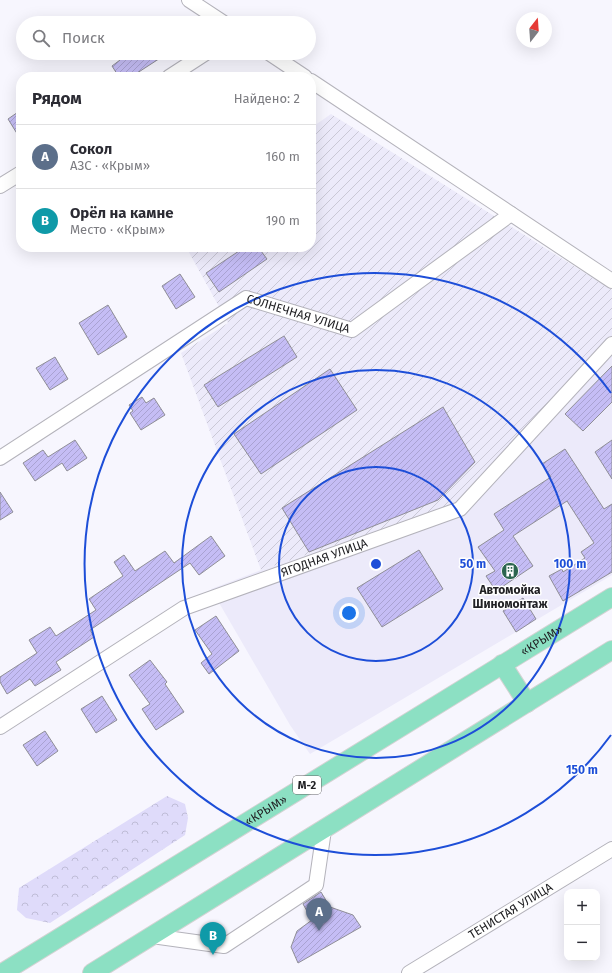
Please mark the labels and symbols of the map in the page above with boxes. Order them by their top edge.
north arrow [516,12,552,48]
street label: СОЛНЕЧНАЯ УЛИЦА [245,292,352,336]
street label: ЯГОДНАЯ УЛИЦА [279,536,369,580]
centre of rings [369,557,383,571]
text: 50 m [460,557,486,571]
text: 100 m [554,557,586,571]
building icon: Автомойка Шиномонтаж [500,561,520,581]
place label: Автомойка Шиномонтаж [472,583,548,611]
your location [339,603,359,623]
street label: «КРЫМ» [518,622,566,659]
text: 150 m [566,763,598,777]
road number: М-2 [293,776,321,794]
street label: «КРЫМ» [242,792,290,829]
street label: ТЕНИСТАЯ УЛИЦА [466,880,555,942]
pin: A [306,898,332,931]
pin: B [200,922,226,955]

